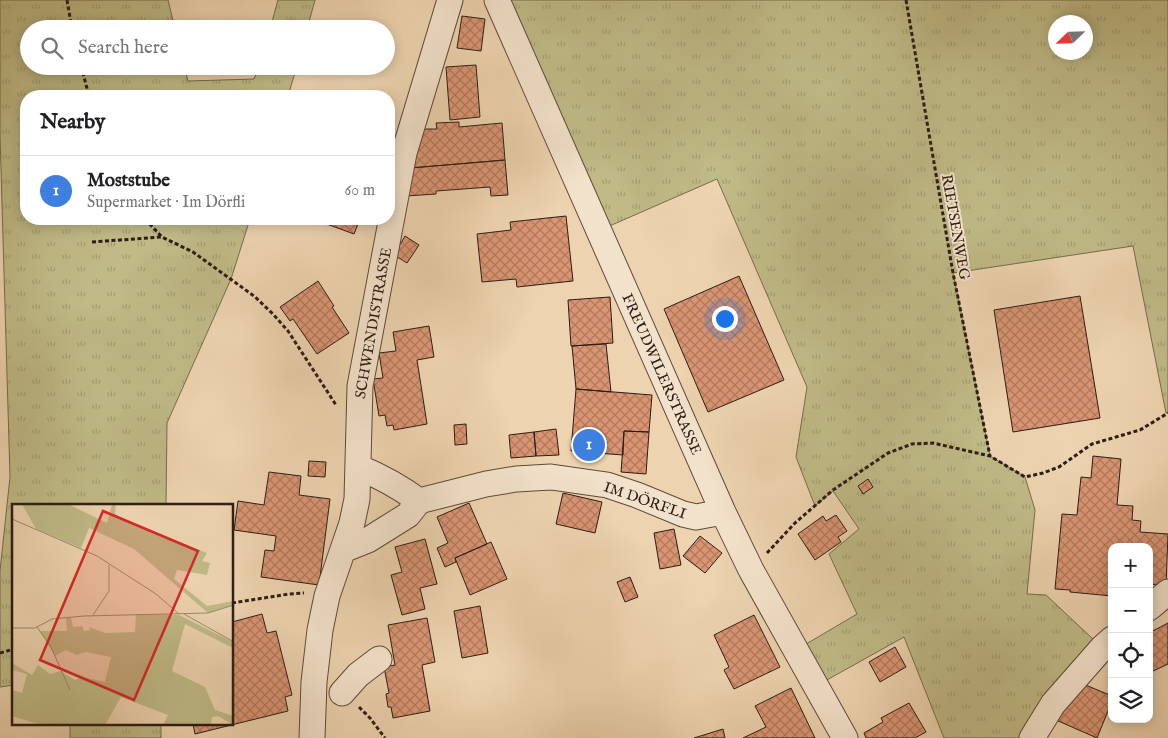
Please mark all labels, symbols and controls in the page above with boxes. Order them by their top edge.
north arrow [1048,15,1093,60]
search box [20,20,395,75]
icon: search [38,34,66,62]
text: Search here [78,36,169,60]
text: Nearby [40,109,105,136]
text: Moststube [87,169,170,193]
street label: RIETSENWEG [937,173,974,281]
text: 1 [53,181,59,201]
text: 60 m [345,181,375,201]
text: Supermarket · Im Dörfli [87,193,245,213]
street label: SCHWENDISTRASSE [351,246,396,400]
street label: FREUDWILERSTRASSE [617,291,706,458]
your location [712,306,738,332]
pin: 1 [573,426,605,464]
street label: IM DÖRFLI [601,477,689,524]
inset map [12,504,234,726]
map controls [1108,543,1153,723]
button: + [1108,543,1153,588]
button: − [1108,588,1153,633]
button: locate [1108,633,1153,678]
button: layers [1108,678,1153,723]

